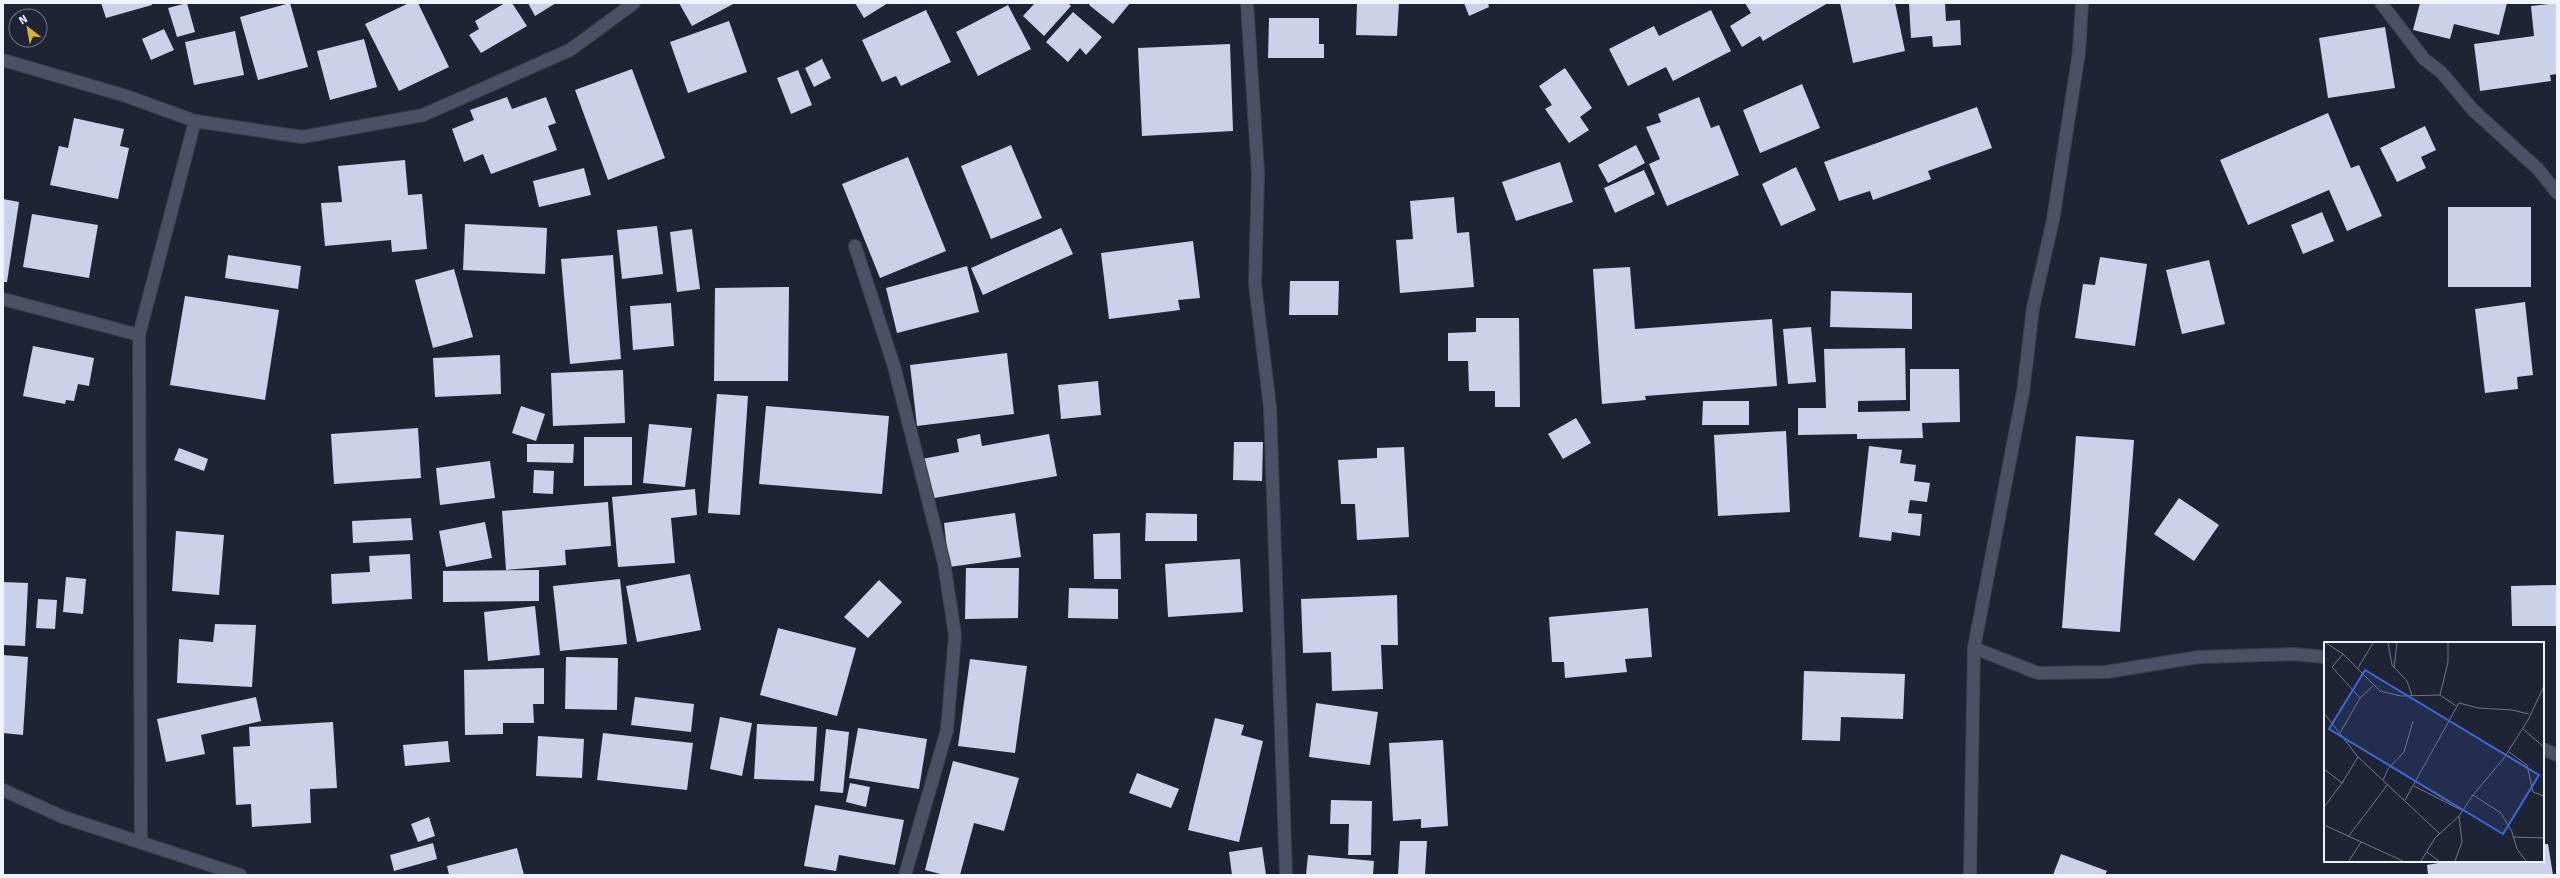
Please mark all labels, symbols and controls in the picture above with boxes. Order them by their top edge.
north arrow [8,8,48,48]
text: N [16,12,30,27]
inset map [2324,642,2544,862]

